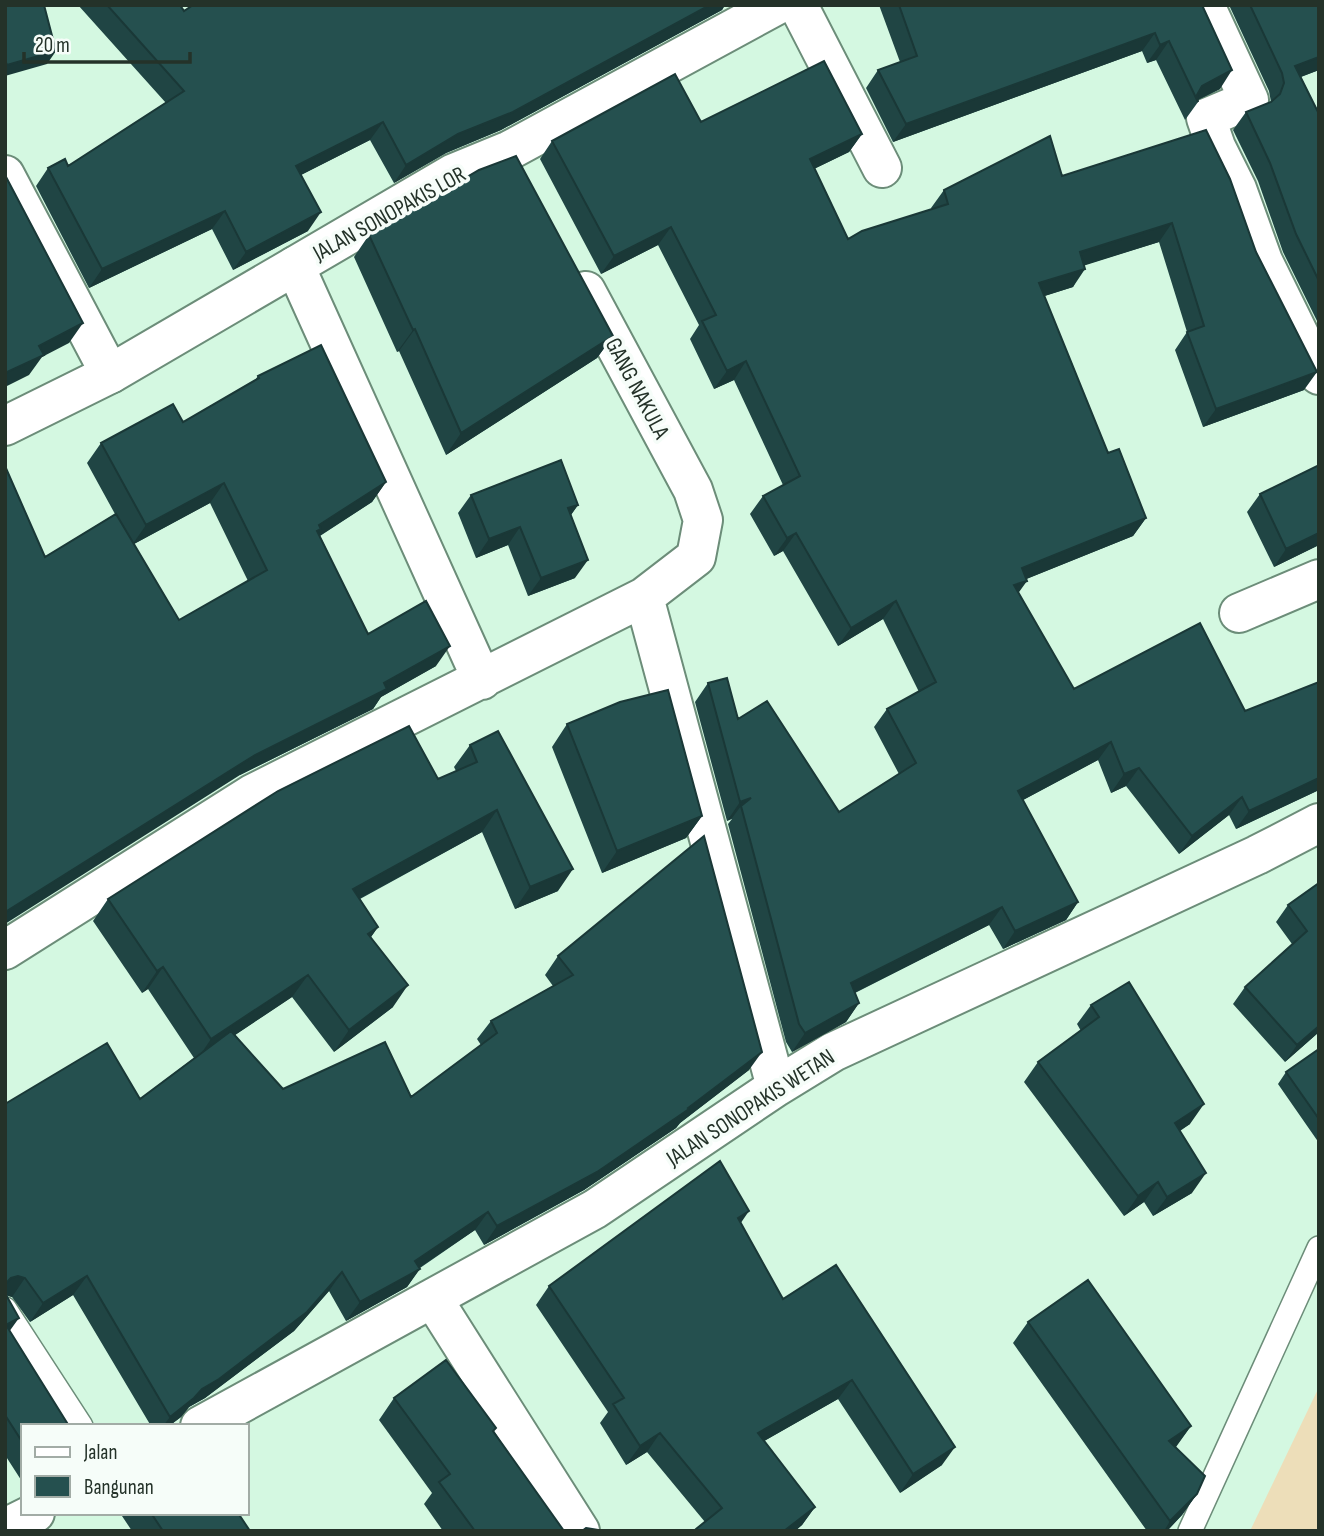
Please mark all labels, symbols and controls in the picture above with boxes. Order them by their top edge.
scale bar [24,21,191,65]
text: 20 m [35,33,70,58]
street label: JALAN SONOPAKIS LOR [307,160,471,268]
street label: GANG NAKULA [599,333,675,444]
street label: JALAN SONOPAKIS WETAN [660,1043,840,1173]
legend [21,1424,248,1515]
text: Jalan [83,1440,117,1465]
text: Bangunan [84,1475,154,1500]

